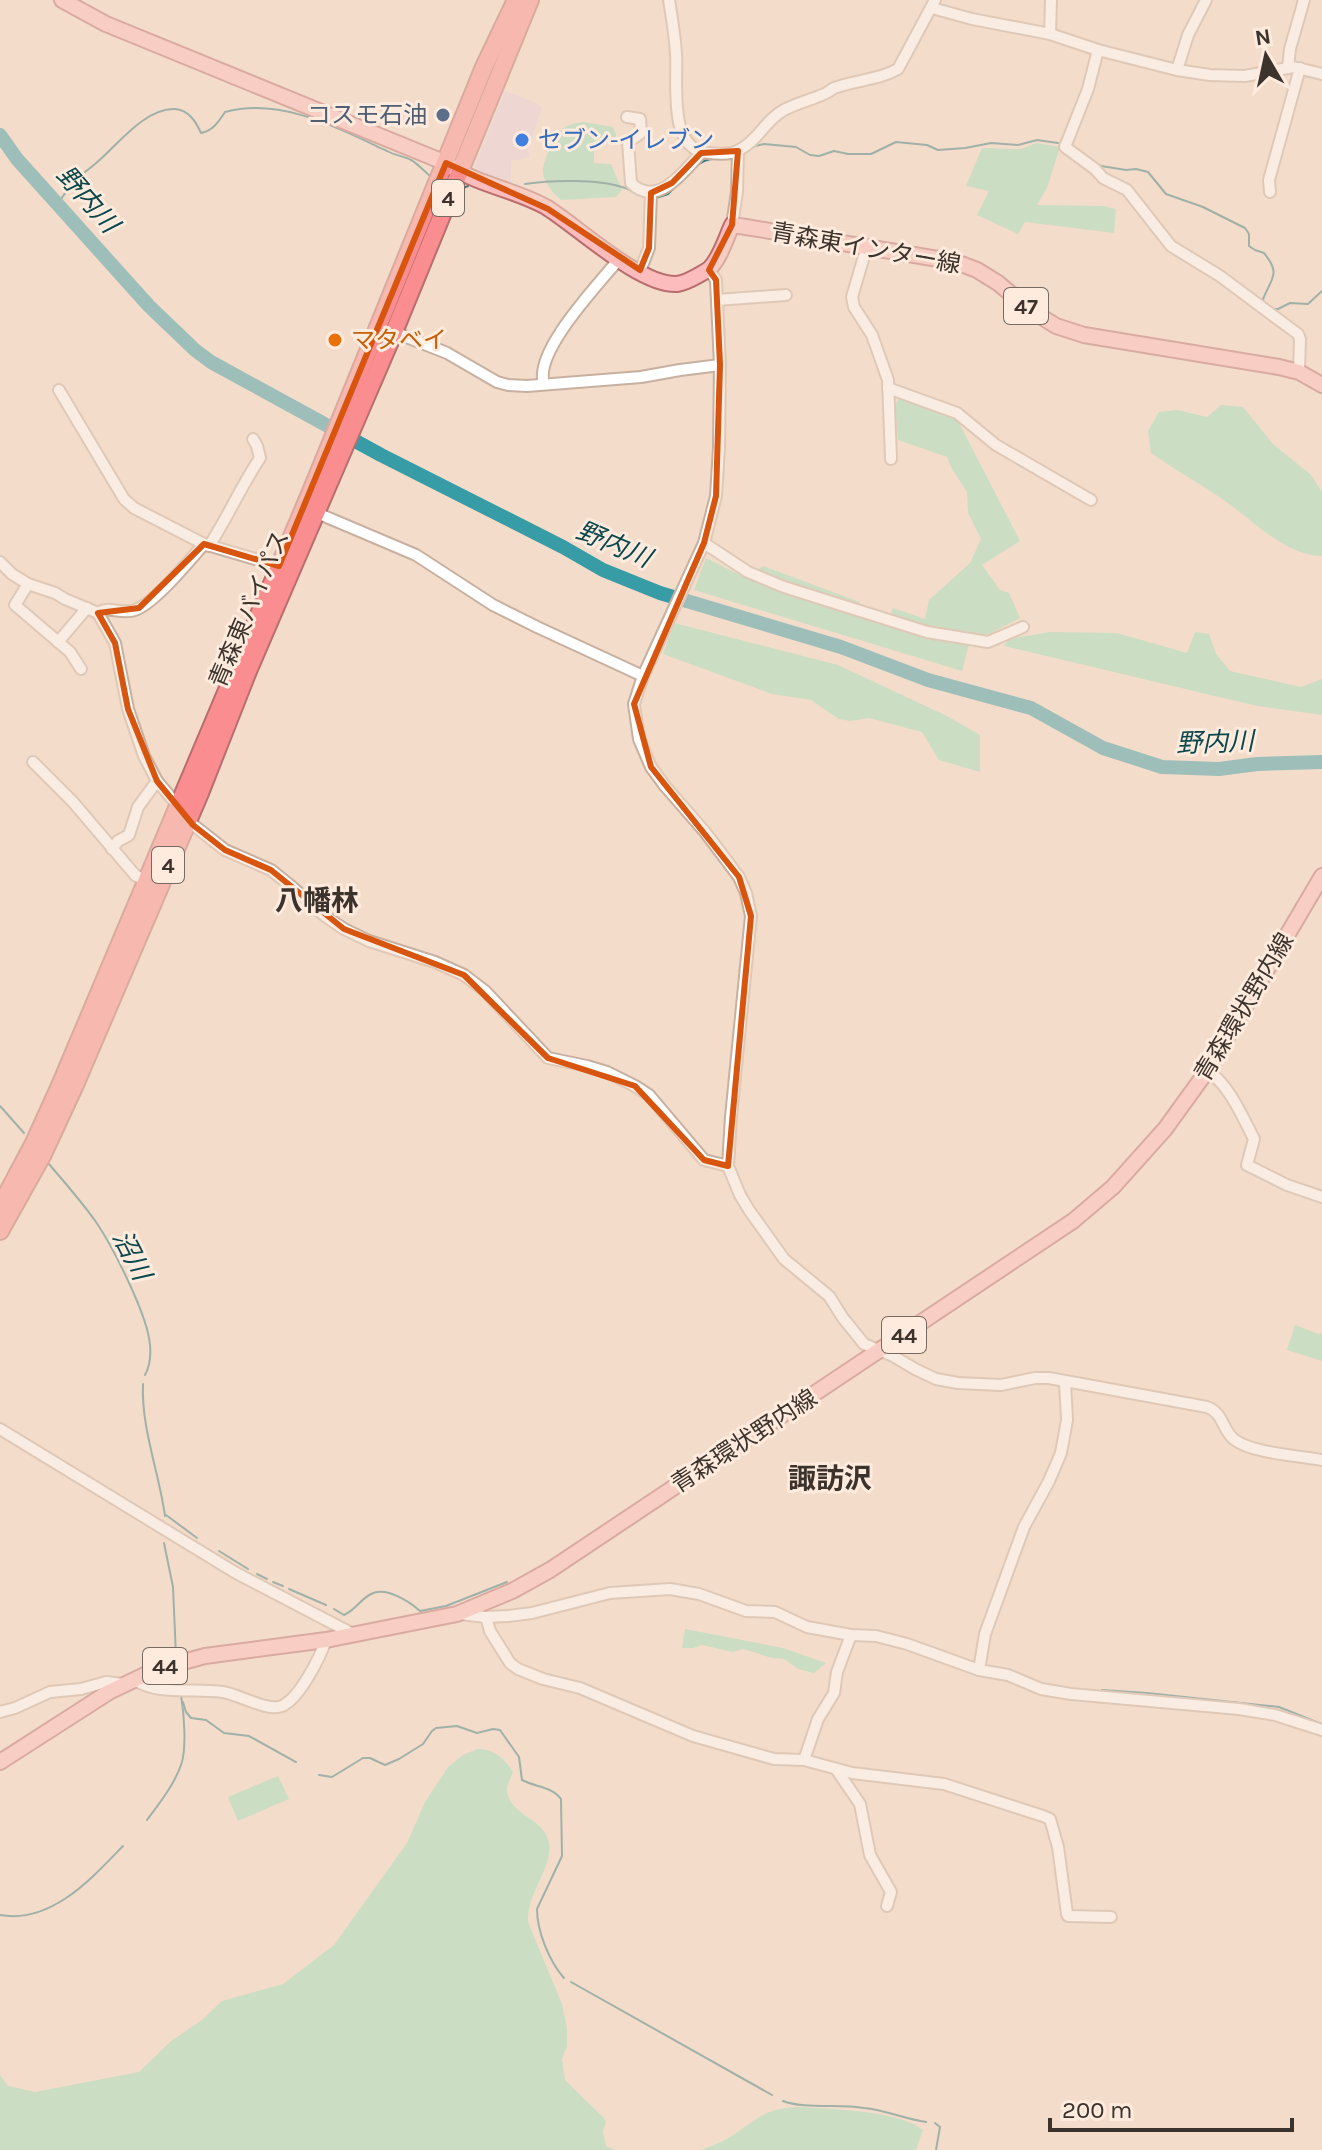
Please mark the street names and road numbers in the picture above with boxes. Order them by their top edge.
road number: 4 [432,180,464,216]
street label: 青森東インター線 [769,218,963,278]
road number: 47 [1004,288,1048,324]
street label: 青森東バイパス [203,526,295,692]
road number: 4 [152,847,184,883]
street label: 青森環状野内線 [1189,928,1299,1086]
road number: 44 [882,1317,926,1353]
street label: 青森環状野内線 [666,1384,822,1498]
road number: 44 [143,1648,187,1684]

